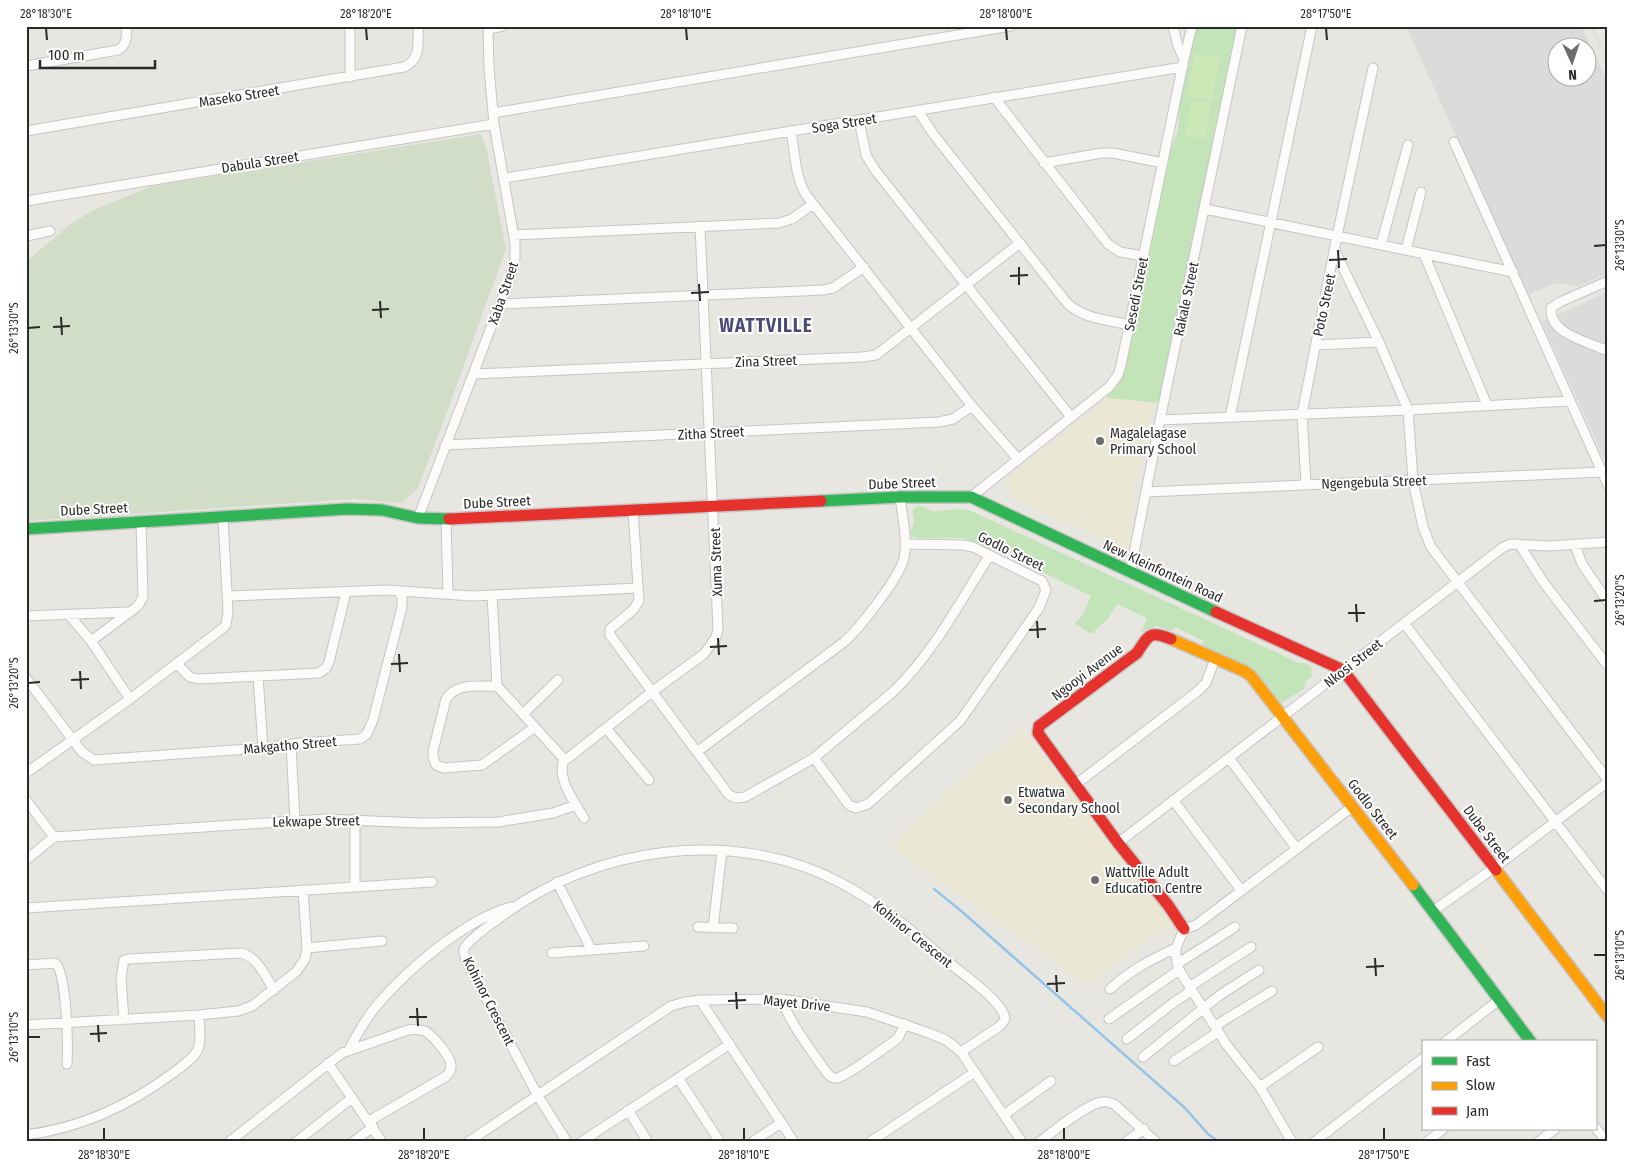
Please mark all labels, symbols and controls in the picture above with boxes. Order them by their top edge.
text: 28°18'30"E [20,7,72,21]
text: 28°18'20"E [340,7,392,21]
text: 28°18'10"E [661,7,712,21]
text: 28°18'00"E [980,7,1033,21]
text: 28°17'50"E [1301,7,1352,21]
scale bar [40,38,155,70]
north arrow [1546,38,1596,88]
text: 100 m [48,46,85,64]
text: N [1568,66,1577,83]
street label: Maseko Street [198,82,281,111]
street label: Soga Street [811,110,878,137]
street label: Dabula Street [220,148,300,177]
text: 26°13'30"S [1613,219,1627,271]
street label: Sesedi Street [1121,255,1152,333]
street label: Xaba Street [485,259,522,327]
street label: Rakale Street [1170,260,1203,338]
street label: Poto Street [1310,272,1340,338]
text: 26°13'30"S [7,302,21,354]
district label: WATTVILLE [719,314,813,337]
street label: Zina Street [735,352,798,371]
street label: Zitha Street [677,423,745,444]
place label: Magalelagase Primary School [1110,425,1197,458]
marker: Magalelagase Primary School [1094,435,1106,447]
street label: Ngengebula Street [1321,472,1427,493]
street label: Dube Street [868,474,936,493]
street label: Dube Street [463,492,532,513]
street label: Dube Street [60,499,129,520]
street label: Xuma Street [707,527,726,597]
street label: Godlo Street [975,528,1047,575]
street label: New Kleinfontein Road [1100,536,1225,607]
text: 26°13'20"S [1613,574,1627,626]
street label: Nkosi Street [1321,635,1386,691]
street label: Ngooyi Avenue [1048,640,1126,705]
text: 26°13'20"S [7,657,21,709]
street label: Makgatho Street [243,733,338,758]
street label: Godlo Street [1344,776,1402,843]
place label: Etwatwa Secondary School [1018,784,1120,817]
marker: Etwatwa Secondary School [1002,794,1014,806]
street label: Dube Street [1459,802,1514,867]
street label: Lekwape Street [272,812,360,831]
place label: Wattville Adult Education Centre [1105,864,1202,897]
marker: Wattville Adult Education Centre [1089,874,1101,886]
street label: Kohinor Crescent [870,897,956,972]
text: 26°13'10"S [1613,930,1627,980]
street label: Kohinor Crescent [459,954,518,1049]
street label: Mayet Drive [763,992,831,1015]
text: 26°13'10"S [7,1012,21,1062]
legend [1422,1040,1596,1130]
text: Fast [1466,1052,1490,1070]
text: Slow [1466,1076,1495,1094]
text: Jam [1466,1102,1489,1120]
text: 28°18'30"E [78,1148,130,1162]
text: 28°18'20"E [398,1148,450,1162]
text: 28°18'10"E [719,1148,770,1162]
text: 28°18'00"E [1038,1148,1091,1162]
text: 28°17'50"E [1359,1148,1410,1162]

